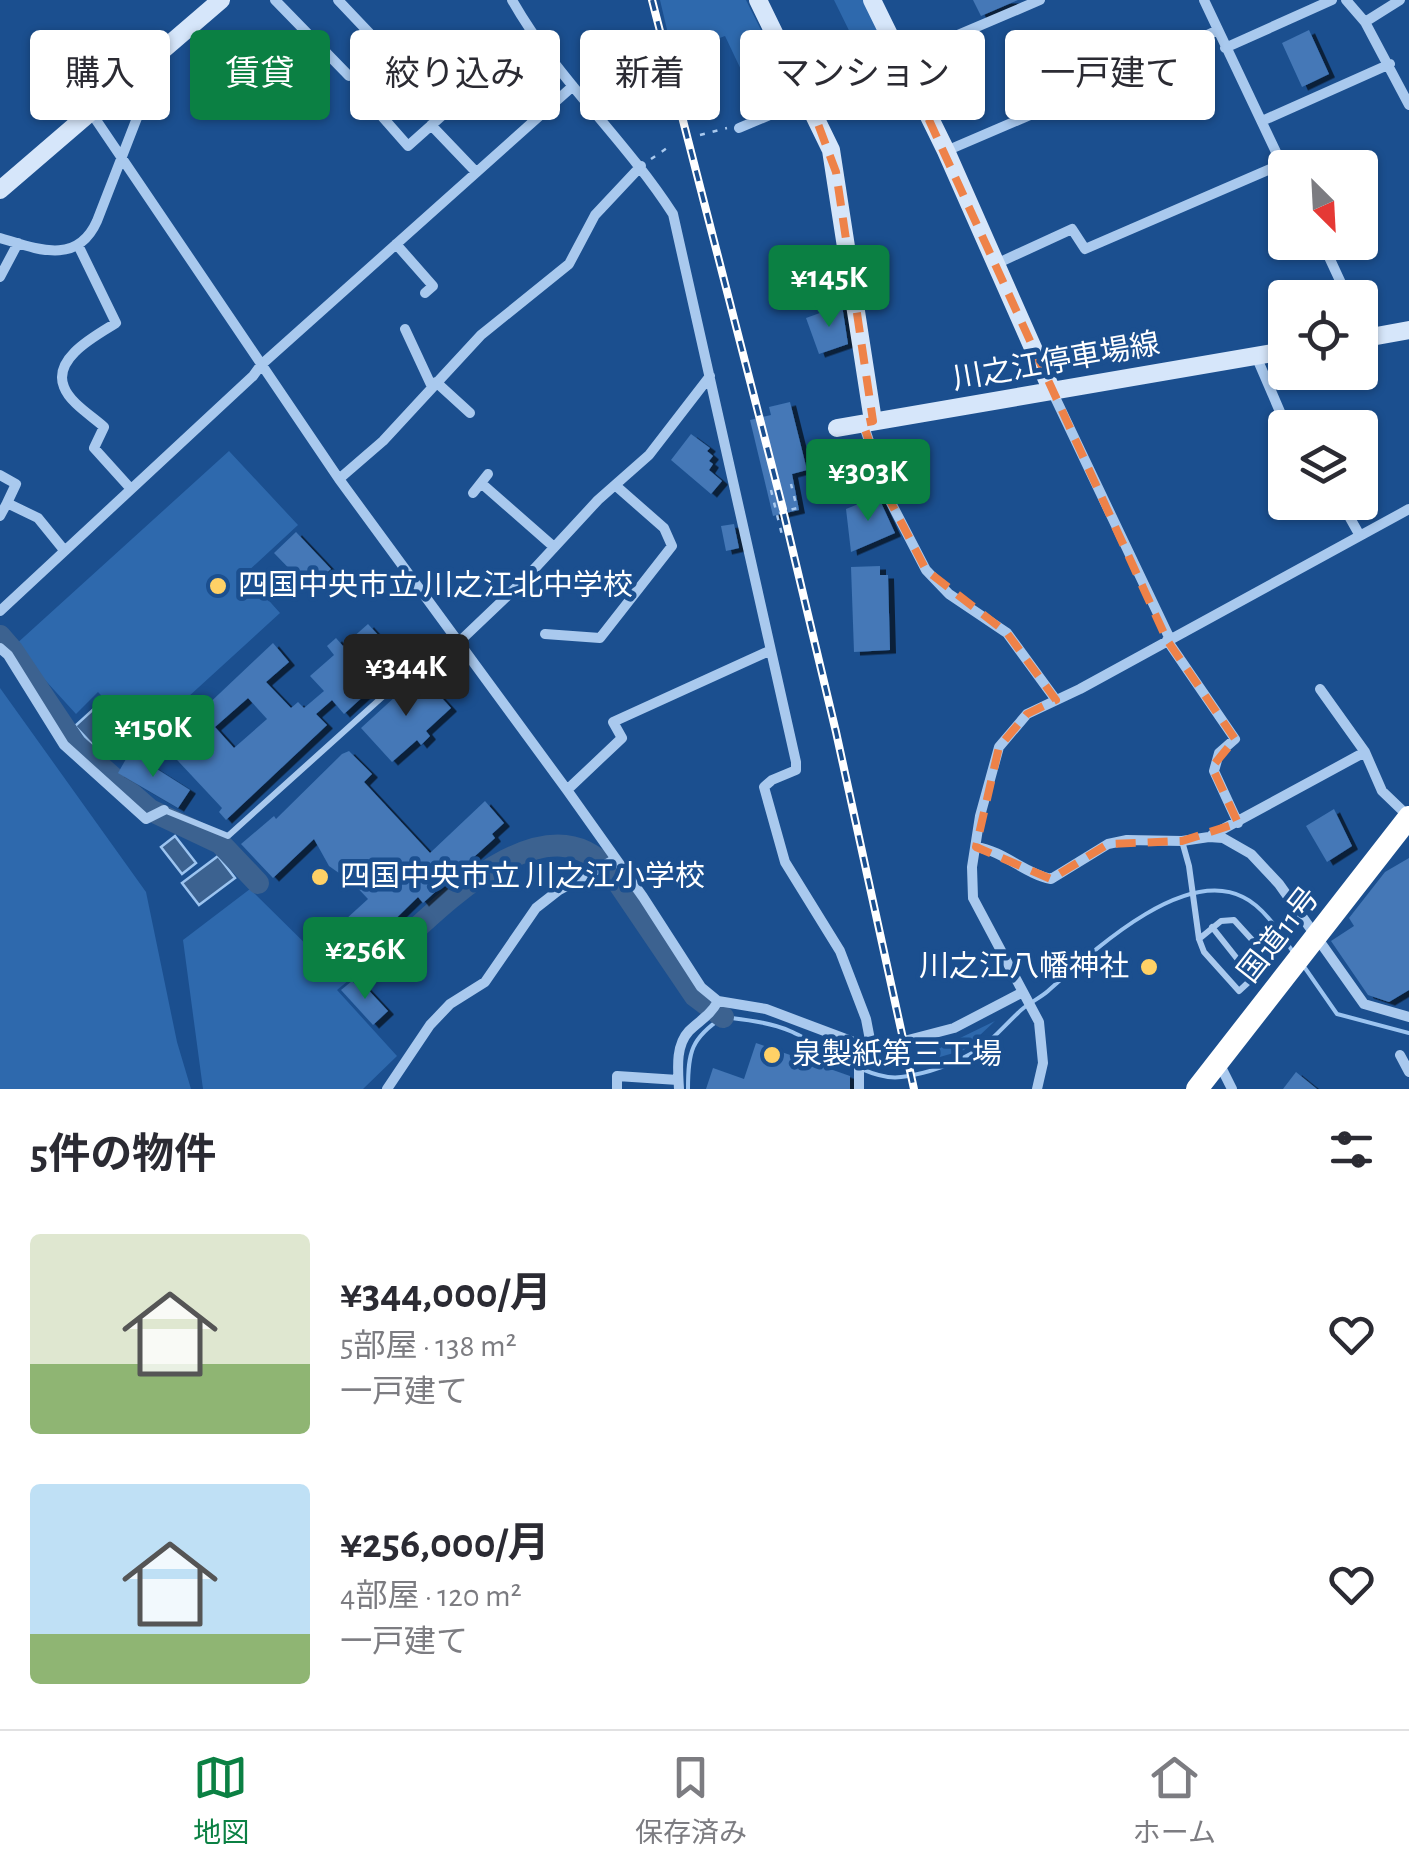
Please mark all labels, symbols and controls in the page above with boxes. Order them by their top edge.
chip: 購入 [30,30,170,120]
chip: 賃貸 [190,30,330,120]
chip: 絞り込み [350,30,560,120]
chip: 新着 [580,30,720,120]
chip: マンション [740,30,985,120]
chip: 一戸建て [1005,30,1215,120]
north arrow [1268,150,1378,260]
map controls [1268,150,1378,520]
pin: ¥145K [759,245,899,330]
text: ¥145K [791,261,867,293]
button: locate [1268,280,1378,390]
street label: 川之江停車場線 [950,327,1162,395]
button: layers [1268,410,1378,520]
pin: ¥303K [798,439,938,524]
text: ¥303K [828,455,908,487]
place label: 四国中央市立 川之江北中学校 [238,569,633,601]
marker: 四国中央市立 川之江北中学校 [207,575,229,597]
pin: ¥344K [336,634,476,719]
text: ¥344K [365,650,447,682]
pin: ¥150K [83,695,223,780]
text: ¥150K [114,711,192,743]
place label: 四国中央市立 川之江小学校 [340,860,705,892]
marker: 四国中央市立 川之江小学校 [309,866,331,888]
street label: 国道11号 [1232,882,1325,988]
pin: ¥256K [295,917,435,1002]
text: ¥256K [325,933,405,965]
place label: 川之江八幡神社 [919,950,1129,982]
marker: 川之江八幡神社 [1138,956,1160,978]
place label: 泉製紙第三工場 [792,1038,1002,1070]
marker: 泉製紙第三工場 [761,1044,783,1066]
icon: filters [1324,1122,1379,1177]
text: 5件の物件 [30,1134,216,1176]
text: ¥344,000/月 [340,1273,552,1315]
icon: home [110,1274,230,1394]
icon: heart [1324,1307,1379,1362]
text: 5部屋 · 138 m² [340,1330,517,1362]
text: 一戸建て [340,1376,468,1408]
text: ¥256,000/月 [340,1523,550,1565]
icon: home [110,1524,230,1644]
icon: heart [1324,1557,1379,1612]
text: 4部屋 · 120 m² [340,1580,522,1612]
text: 一戸建て [340,1626,468,1658]
tab: 地図 [193,1750,249,1851]
tab: 保存済み [635,1750,747,1851]
tab: ホーム [1133,1750,1216,1851]

